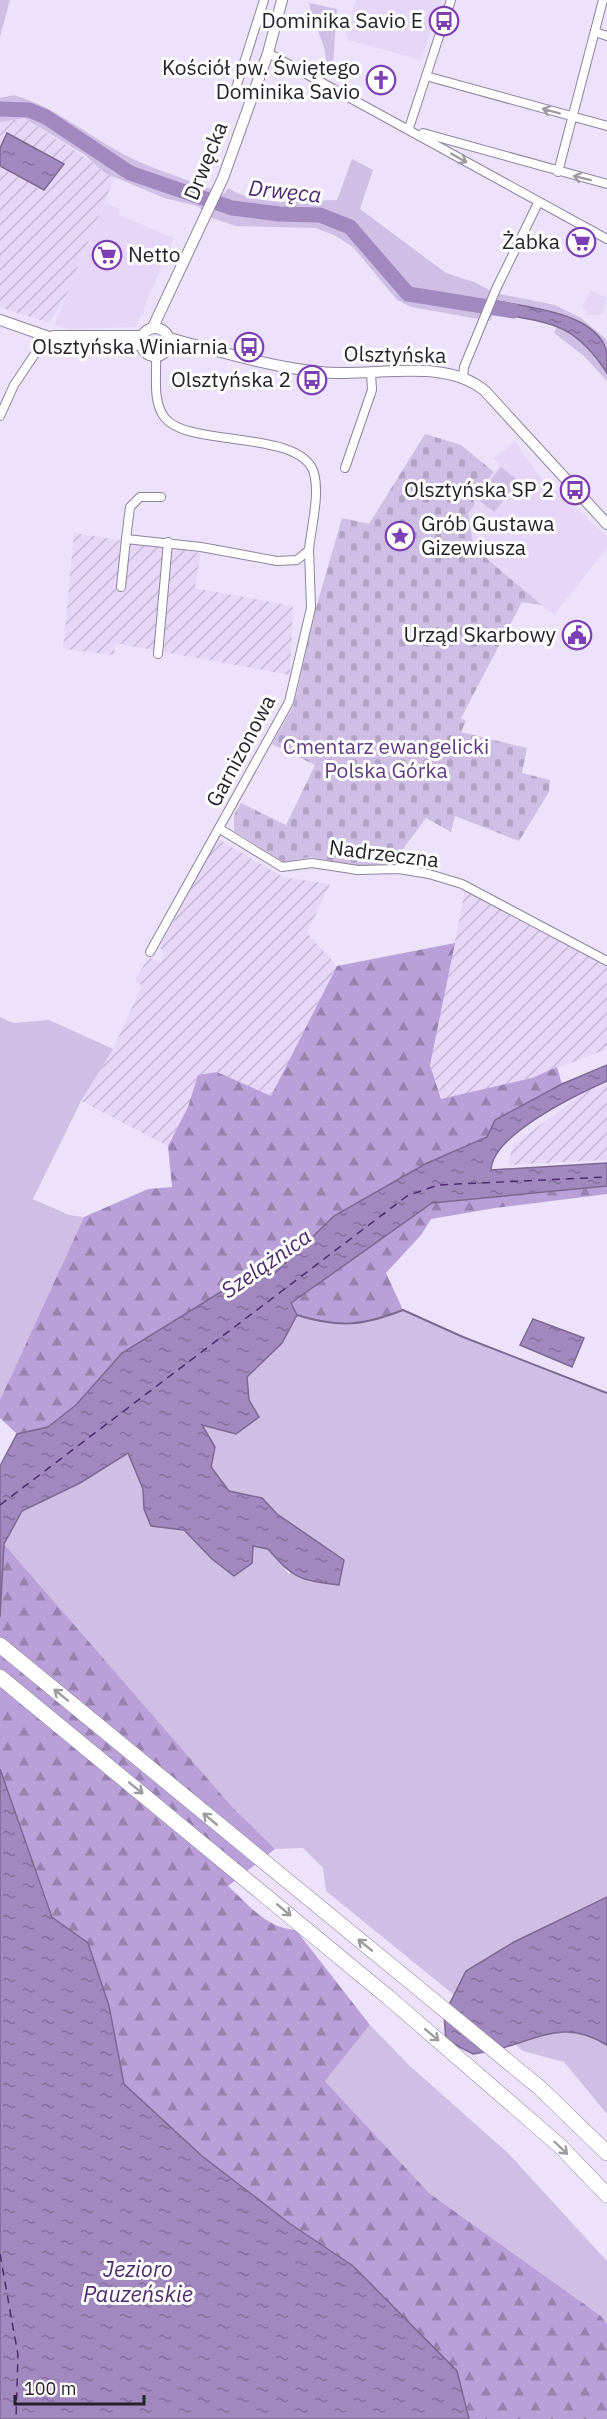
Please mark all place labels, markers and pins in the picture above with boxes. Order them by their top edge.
bus stop icon: Dominika Savio E [428,5,460,37]
place label: Dominika Savio E [261,6,423,34]
place label: Kościół pw. Świętego Dominika Savio [162,53,360,105]
church icon: Kościół pw. Świętego Dominika Savio [365,64,397,96]
supermarket icon: Żabka [565,226,597,258]
place label: Żabka [502,227,560,255]
supermarket icon: Netto [91,239,123,271]
place label: Netto [128,240,181,268]
bus stop icon: Olsztyńska Winiarnia [233,331,265,363]
place label: Olsztyńska Winiarnia [32,332,228,360]
bus stop icon: Olsztyńska 2 [296,364,328,396]
place label: Olsztyńska 2 [171,365,291,393]
bus stop icon: Olsztyńska SP 2 [559,474,591,506]
place label: Olsztyńska SP 2 [404,475,554,503]
place label: Grób Gustawa Gizewiusza [421,509,554,561]
place icon: Grób Gustawa Gizewiusza [384,520,416,552]
public building icon: Urząd Skarbowy [561,619,593,651]
place label: Urząd Skarbowy [403,620,557,648]

